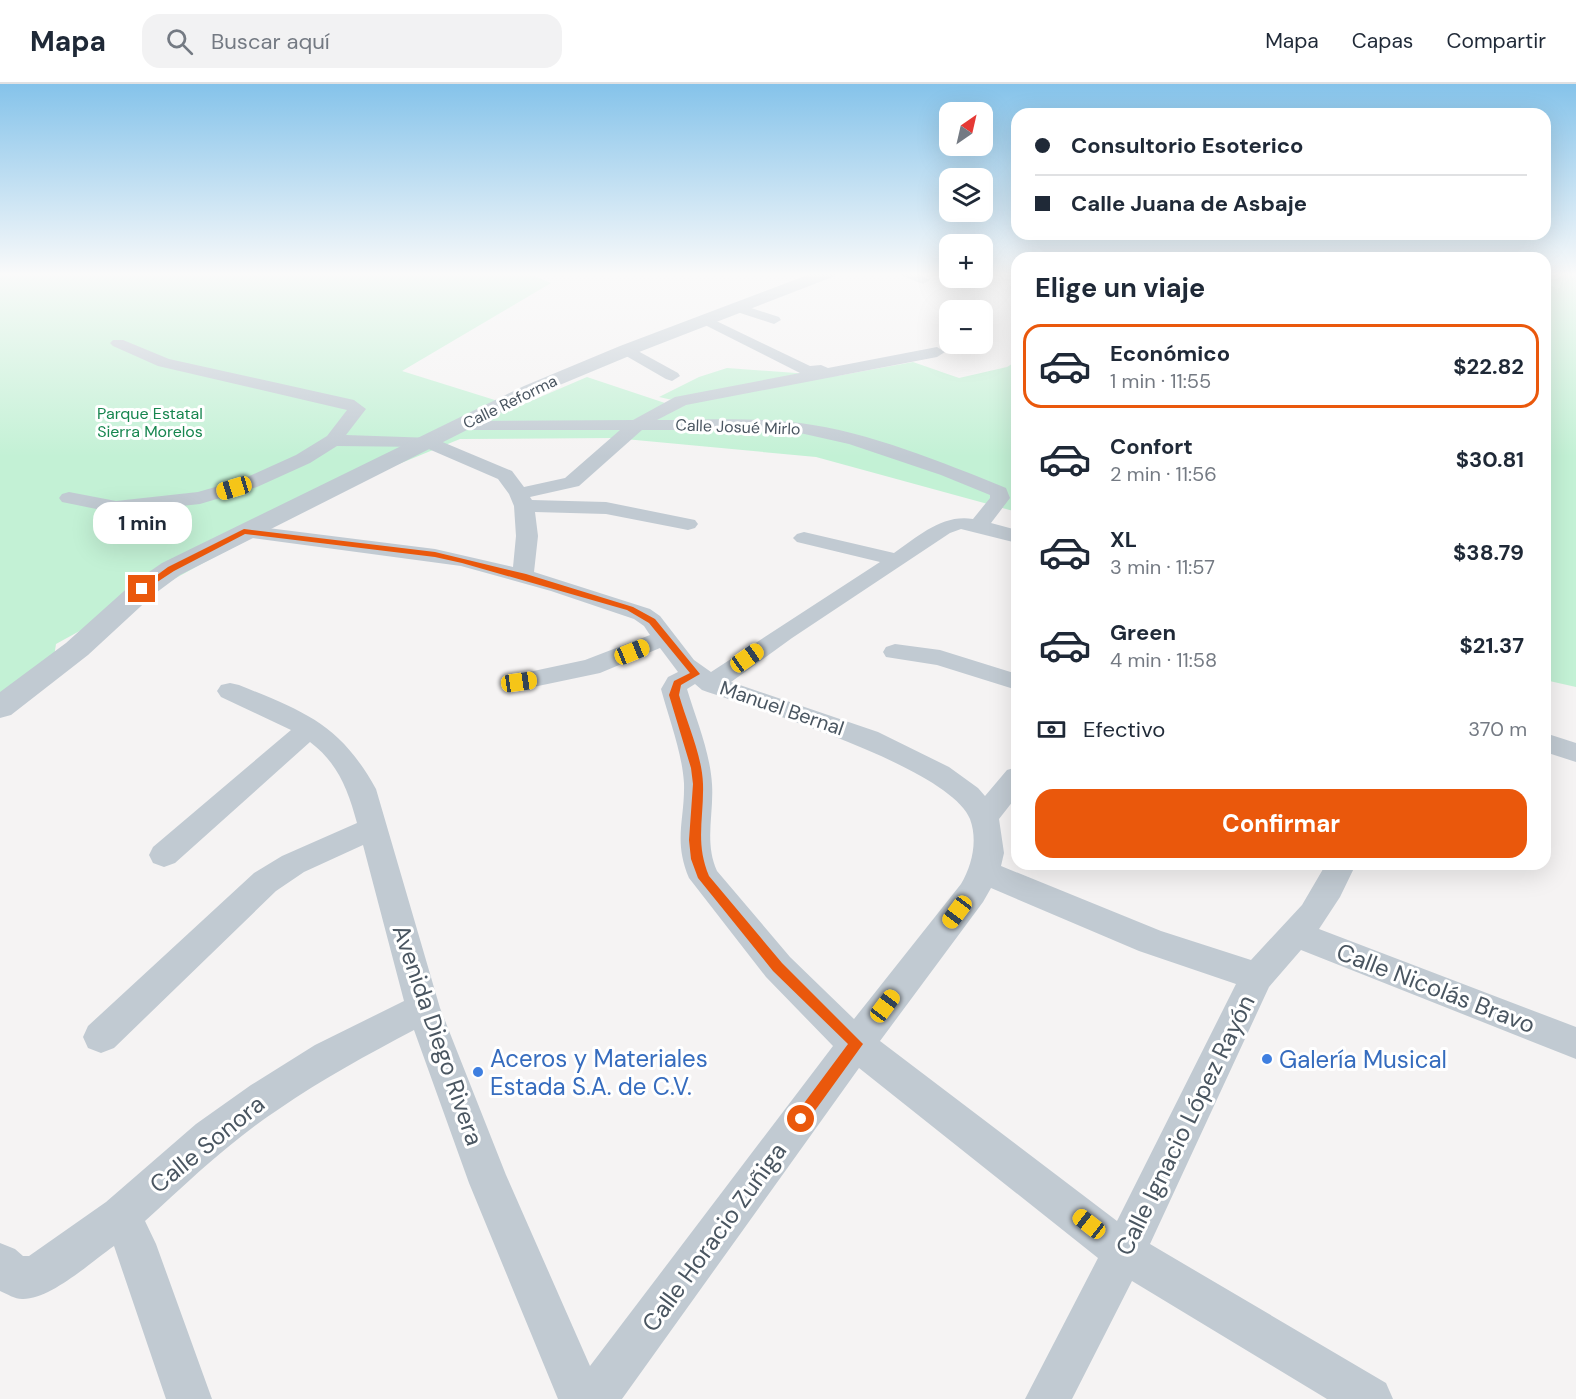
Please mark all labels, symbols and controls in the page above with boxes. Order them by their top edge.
search box [142,14,562,68]
text: Mapa [30,23,106,60]
icon: search [163,25,196,58]
text: Buscar aquí [211,27,330,56]
text: Mapa [1265,27,1319,55]
text: Capas [1352,27,1413,55]
text: Compartir [1446,27,1546,55]
north arrow [939,102,993,156]
map controls [939,102,993,354]
text: Consultorio Esoterico [1071,131,1303,160]
button: layers [939,168,993,222]
text: Calle Juana de Asbaje [1071,189,1307,218]
button: + [939,234,993,288]
text: Elige un viaje [1035,270,1205,305]
button: − [939,300,993,354]
icon: car [1038,339,1092,393]
text: Económico [1110,339,1230,368]
text: $22.82 [1453,352,1524,381]
text: 1 min · 11:55 [1110,368,1211,394]
street label: Calle Reforma [459,370,561,434]
park label: Parque Estatal Sierra Morelos [97,403,203,442]
street label: Calle Josué Mirlo [675,414,801,440]
icon: car [1038,432,1092,486]
text: Confort [1110,432,1193,461]
text: $30.81 [1456,445,1524,474]
text: 2 min · 11:56 [1110,461,1217,487]
car [214,474,254,502]
callout: 1 min [92,502,192,544]
text: 1 min [118,510,167,536]
icon: car [1038,525,1092,579]
text: XL [1110,525,1137,554]
text: $38.79 [1453,538,1524,567]
text: 3 min · 11:57 [1110,554,1215,580]
route end [128,575,155,602]
icon: car [1038,618,1092,672]
text: Green [1110,618,1176,647]
text: $21.37 [1460,631,1524,660]
car [612,637,652,667]
car [727,640,767,676]
text: 4 min · 11:58 [1110,647,1217,673]
car [500,671,538,693]
street label: Manuel Bernal [717,675,847,741]
icon: cash [1035,713,1068,746]
text: Efectivo [1083,715,1165,744]
text: 370 m [1468,716,1527,742]
button: Confirmar [1035,789,1527,858]
car [939,892,975,932]
street label: Avenida Diego Rivera [386,921,490,1149]
street label: Calle Nicolás Bravo [1332,936,1540,1040]
car [867,986,903,1026]
street label: Calle Ignacio López Rayón [1108,990,1262,1260]
place label: Aceros y Materiales Estada S.A. de C.V. [490,1043,708,1102]
place label: Galería Musical [1279,1044,1447,1075]
marker: Galería Musical [1260,1052,1274,1066]
marker: Aceros y Materiales Estada S.A. de C.V. [471,1065,485,1079]
street label: Calle Sonora [143,1088,271,1200]
route start [787,1105,814,1132]
street label: Calle Horacio Zuñiga [635,1136,793,1338]
car [1069,1206,1109,1242]

